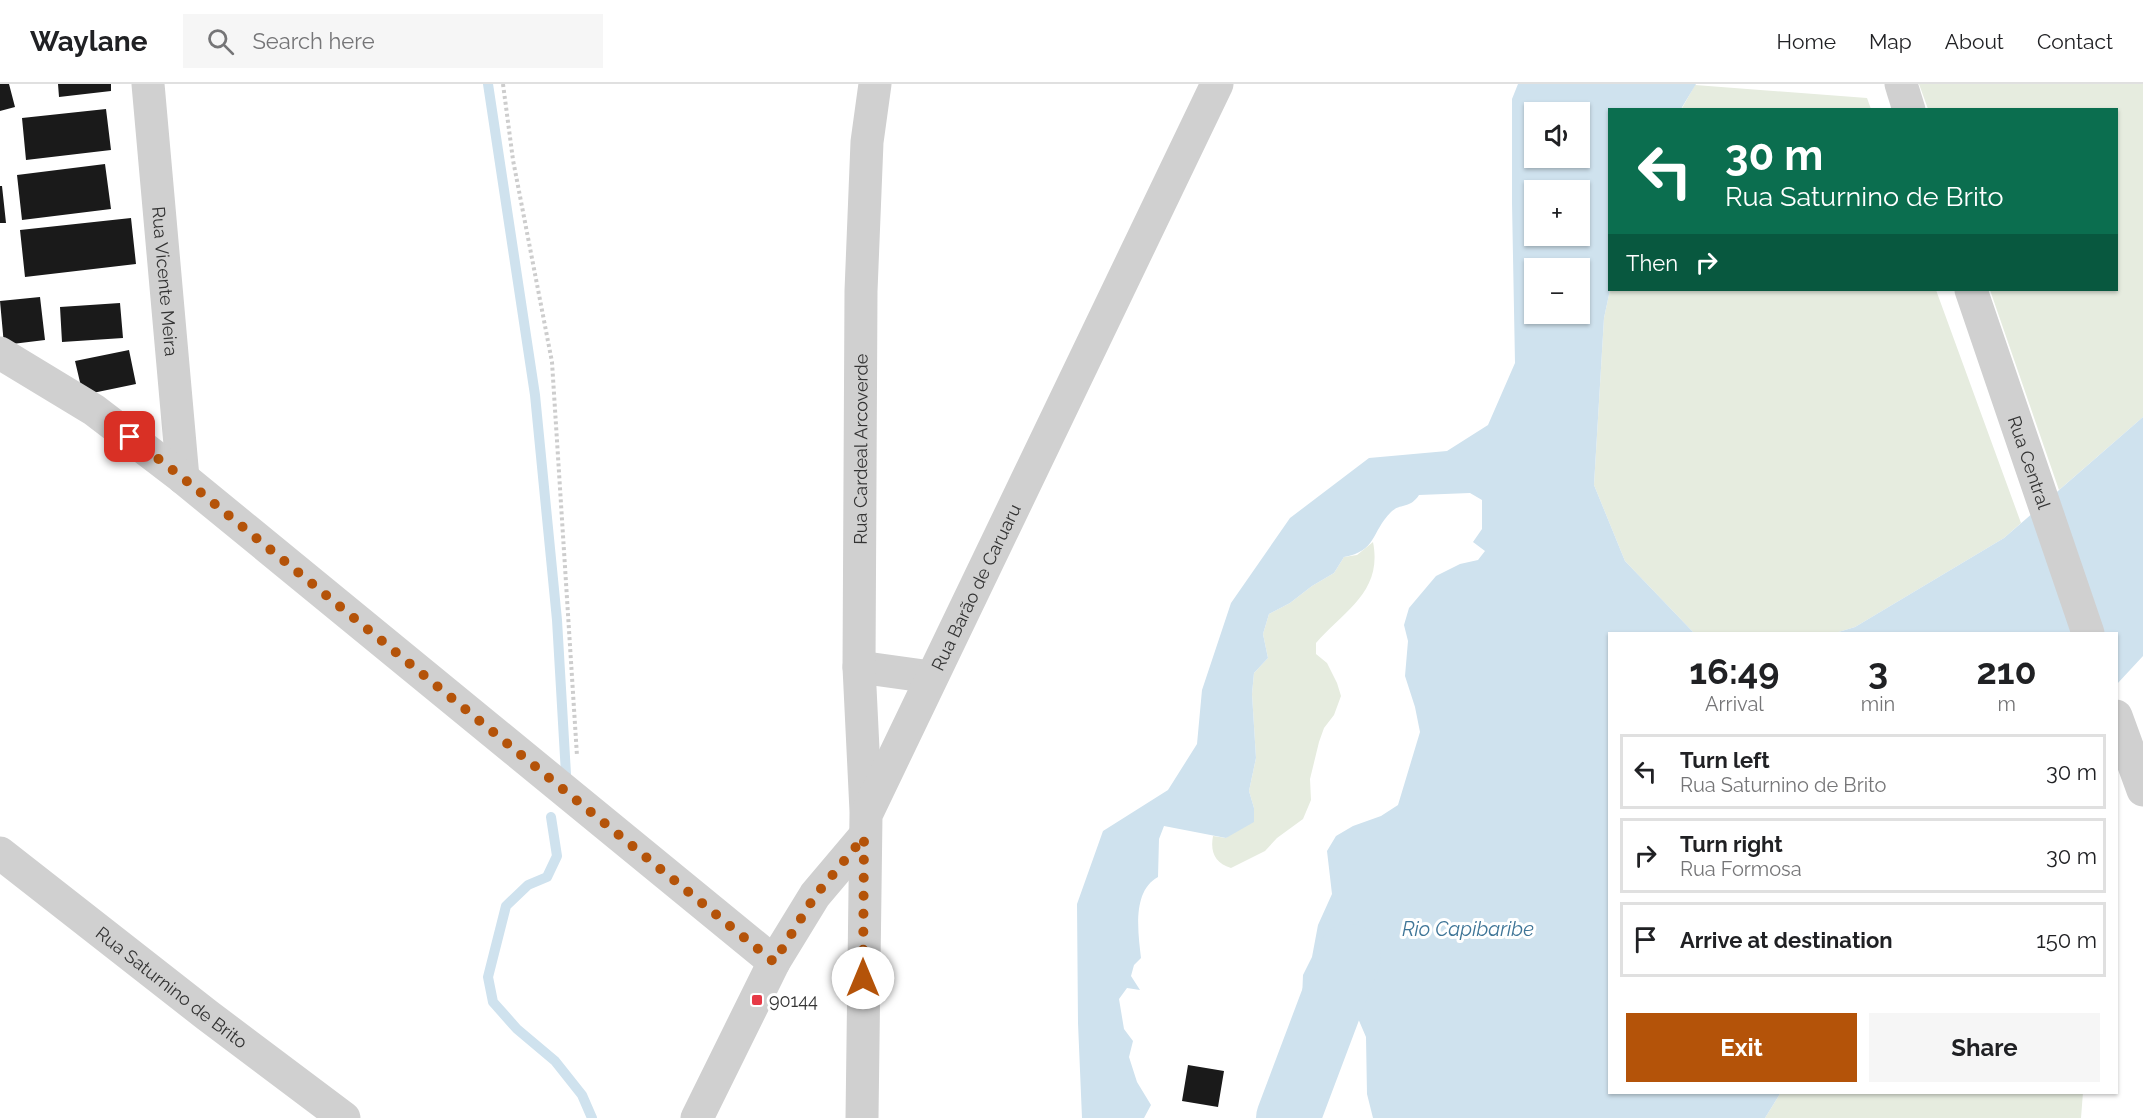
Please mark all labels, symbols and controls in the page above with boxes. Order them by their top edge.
search box [183,14,603,68]
text: Waylane [30,25,147,58]
icon: search [204,25,237,58]
text: Search here [252,28,375,54]
text: Home [1777,29,1836,54]
text: Map [1869,29,1912,54]
text: About [1945,29,2004,54]
text: Contact [2037,29,2113,54]
map controls [1524,102,1590,324]
button: sound [1524,102,1590,168]
text: 30 m [1725,131,1823,180]
icon: left [1626,132,1704,210]
button: + [1524,180,1590,246]
text: Rua Saturnino de Brito [1725,181,2004,212]
street label: Rua Vicente Meira [148,205,183,357]
icon: right [1690,246,1723,279]
text: Then [1626,250,1678,276]
button: − [1524,258,1590,324]
street label: Rua Cardeal Arcoverde [849,353,871,545]
pin [104,411,155,462]
street label: Rua Central [2004,413,2055,512]
icon: arrive [113,420,146,453]
street label: Rua Barão de Caruaru [927,500,1024,674]
text: 16:49 [1689,650,1780,692]
text: 3 [1868,650,1888,692]
text: 210 [1977,650,2037,692]
text: Arrival [1705,692,1764,716]
text: min [1861,692,1895,716]
text: m [1997,692,2016,716]
text: Turn left [1680,747,1770,773]
icon: left [1629,755,1662,788]
text: 30 m [2046,759,2097,785]
text: Rua Saturnino de Brito [1680,773,1886,797]
text: Turn right [1680,831,1783,857]
icon: right [1629,839,1662,872]
text: 30 m [2046,843,2097,869]
text: Rua Formosa [1680,857,1802,881]
water label: Rio Capibaribe [1402,917,1534,941]
street label: Rua Saturnino de Brito [92,922,252,1052]
icon: arrive [1629,923,1662,956]
text: Arrive at destination [1680,927,1893,953]
text: 150 m [2036,927,2097,953]
position arrow [831,946,895,1010]
place label: 90144 [769,990,818,1011]
marker: 90144 [750,993,764,1007]
button: Exit [1626,1013,1857,1082]
button: Share [1869,1013,2100,1082]

